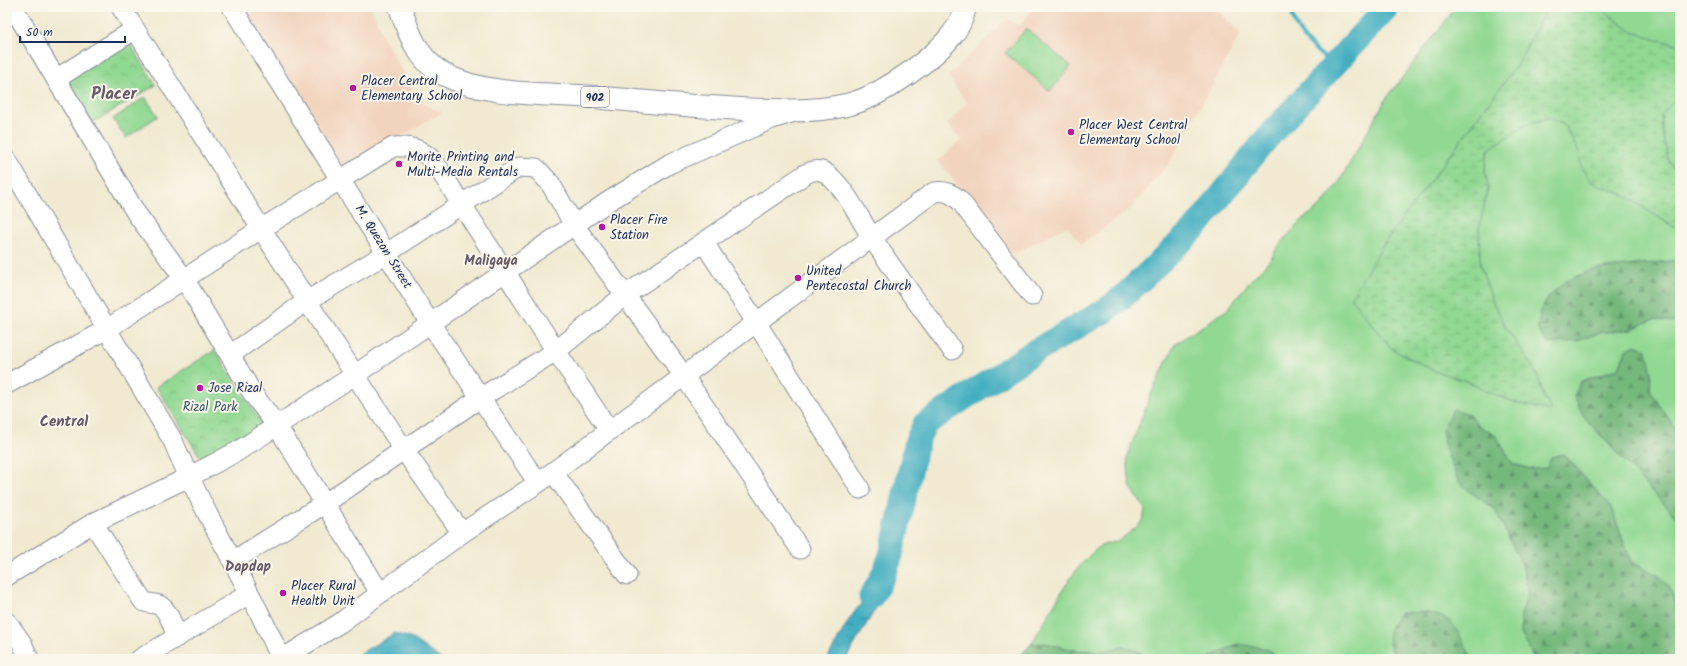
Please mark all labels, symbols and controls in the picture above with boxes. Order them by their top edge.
scale bar [20,18,125,44]
text: 50 m [26,23,53,42]
place label: Placer Central Elementary School [361,71,462,107]
district label: Placer [91,81,137,108]
marker: Placer Central Elementary School [348,83,358,93]
road number: 902 [581,87,609,107]
place label: Placer West Central Elementary School [1079,115,1187,151]
marker: Placer West Central Elementary School [1066,127,1076,137]
place label: Morite Printing and Multi-Media Rentals [407,147,518,183]
marker: Morite Printing and Multi-Media Rentals [394,159,404,169]
street label: M. Quezon Street [349,201,418,294]
place label: Placer Fire Station [610,210,668,246]
marker: Placer Fire Station [597,222,607,232]
district label: Maligaya [464,250,518,272]
place label: United Pentecostal Church [806,261,912,297]
marker: United Pentecostal Church [793,273,803,283]
place label: Jose Rizal [208,378,262,399]
marker: Jose Rizal [195,383,205,393]
park label: Rizal Park [183,397,238,418]
district label: Central [40,410,88,434]
district label: Dapdap [225,556,272,578]
place label: Placer Rural Health Unit [291,576,356,612]
marker: Placer Rural Health Unit [278,588,288,598]

